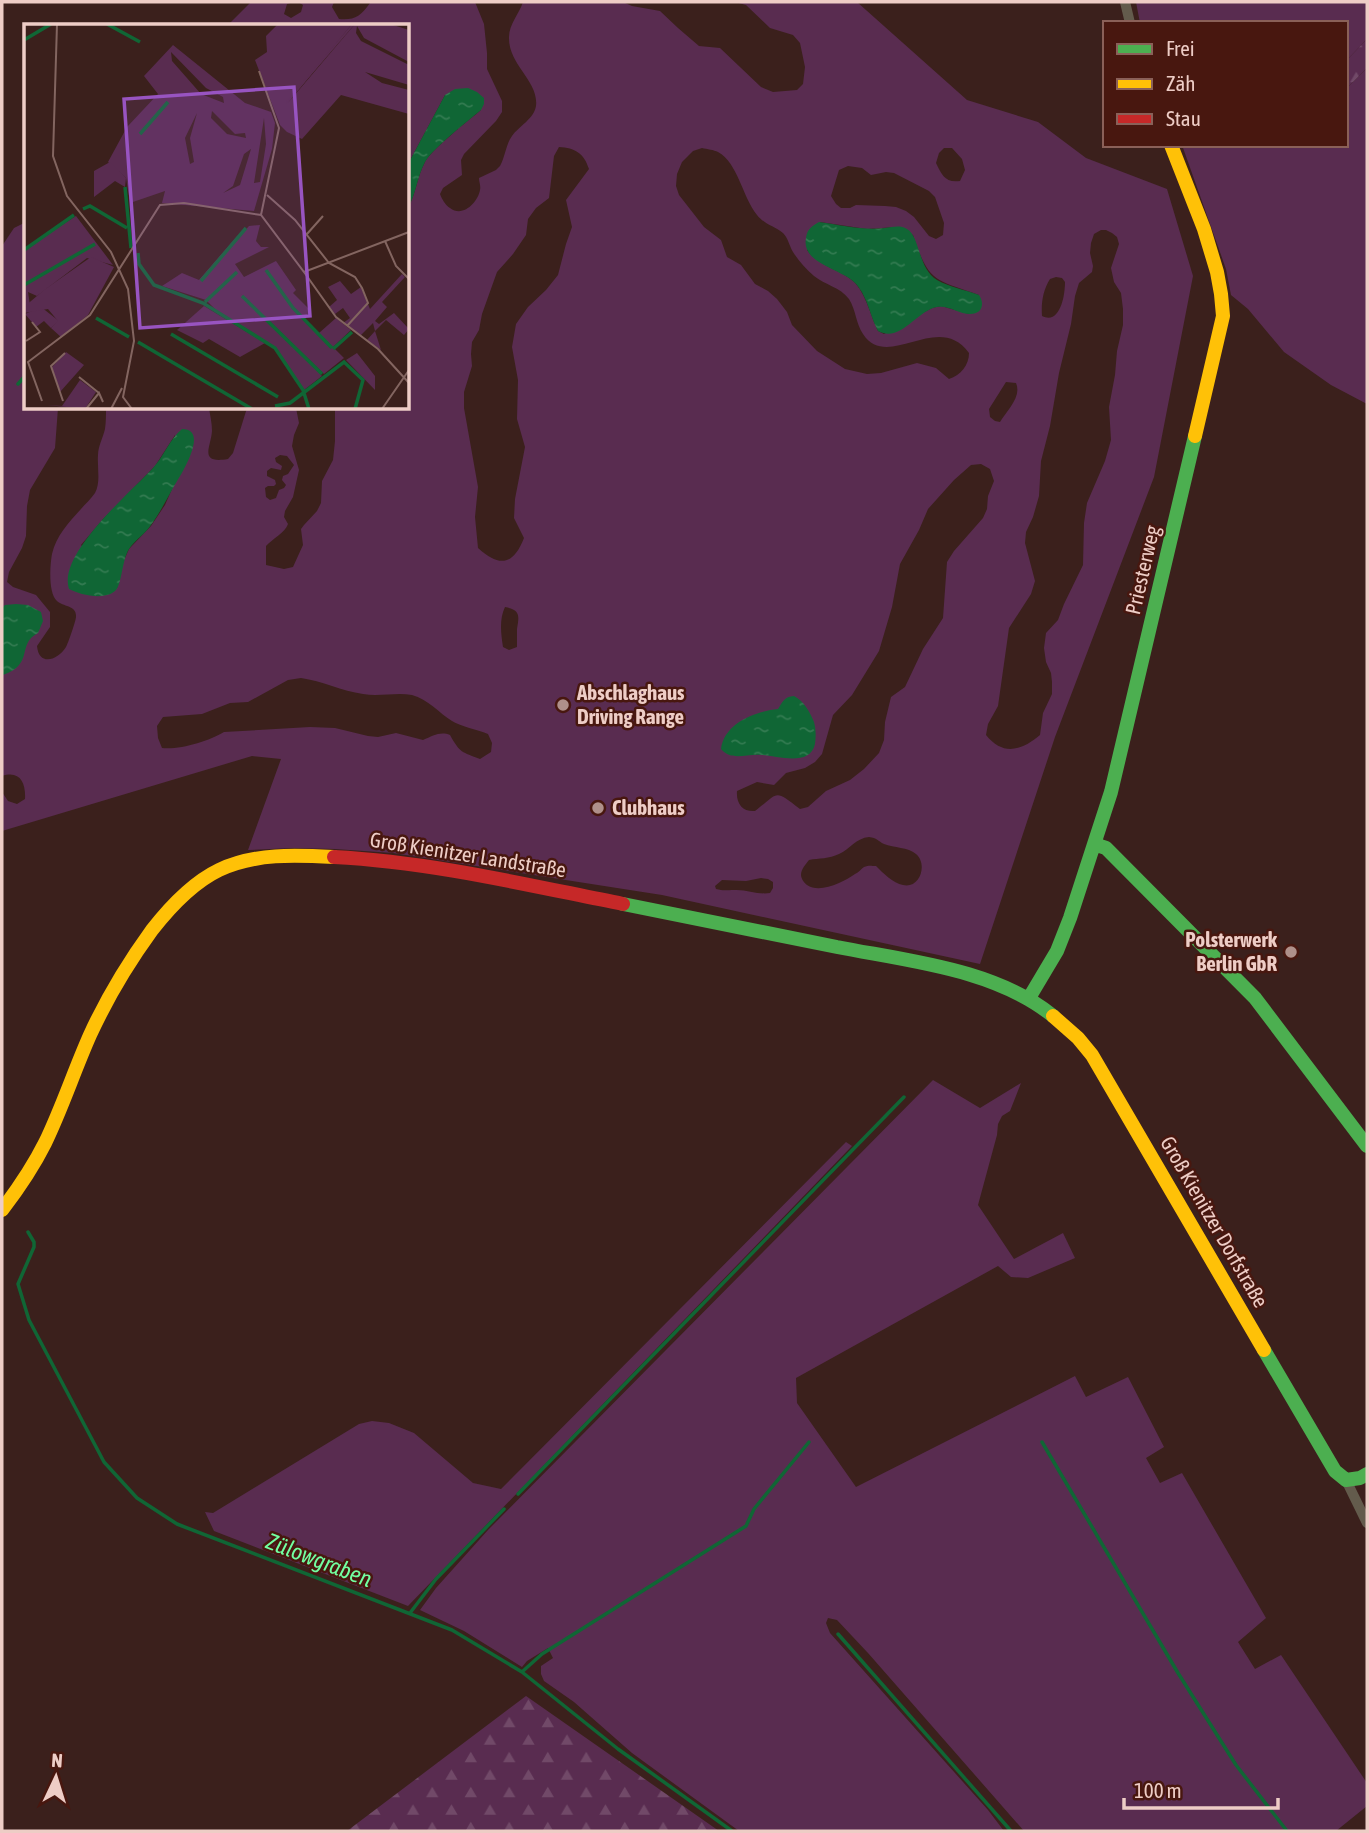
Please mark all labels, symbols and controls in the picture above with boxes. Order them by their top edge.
legend [1103,21,1348,147]
inset map [24,24,410,410]
text: Frei [1166,36,1195,60]
text: Zäh [1166,71,1195,95]
text: Stau [1166,106,1201,130]
street label: Priesterweg [1120,523,1164,617]
place label: Abschlaghaus Driving Range [576,680,685,728]
marker: Abschlaghaus Driving Range [555,697,571,713]
place label: Clubhaus [612,795,685,819]
marker: Clubhaus [590,800,606,816]
street label: Groß Kienitzer Landstraße [368,827,568,881]
place label: Polsterwerk Berlin GbR [1185,927,1278,975]
marker: Polsterwerk Berlin GbR [1283,944,1299,960]
street label: Groß Kienitzer Dorfstraße [1156,1132,1274,1311]
water label: Zülowgraben [262,1528,376,1592]
north arrow [21,1742,91,1812]
text: N [51,1749,64,1771]
scale bar [1124,1766,1278,1810]
text: 100 m [1134,1778,1182,1802]

